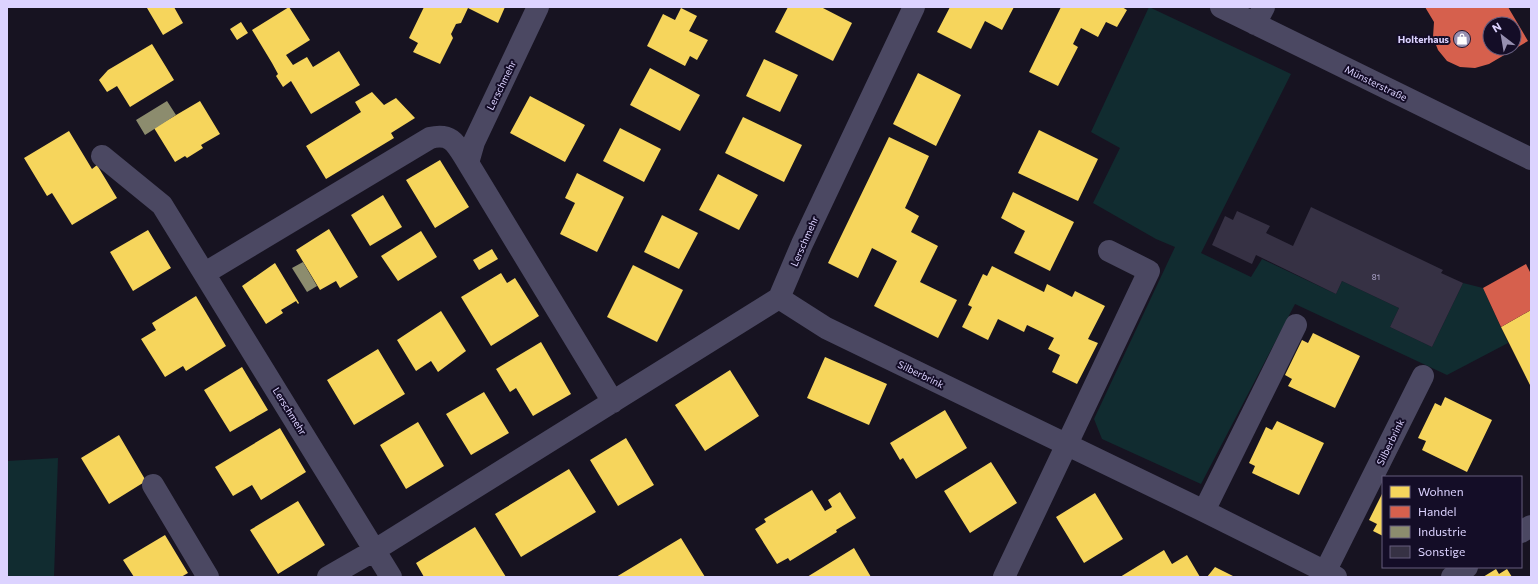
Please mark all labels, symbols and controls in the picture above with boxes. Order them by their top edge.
north arrow [1482,16,1522,56]
text: N [1490,19,1503,35]
shop icon: Holterhaus [1452,29,1472,49]
place label: Holterhaus [1398,33,1449,45]
street label: Lerschmehr [484,58,518,112]
street label: Münsterstraße [1343,63,1409,103]
street label: Lerschmehr [788,214,820,268]
house number: 81 [1372,272,1380,282]
street label: Silberbrink [896,358,947,391]
street label: Lerschmehr [271,385,309,437]
street label: Silberbrink [1374,416,1407,467]
legend [1382,476,1522,568]
text: Wohnen [1418,484,1464,498]
text: Handel [1418,504,1456,518]
text: Industrie [1418,524,1466,538]
text: Sonstige [1418,544,1465,558]

